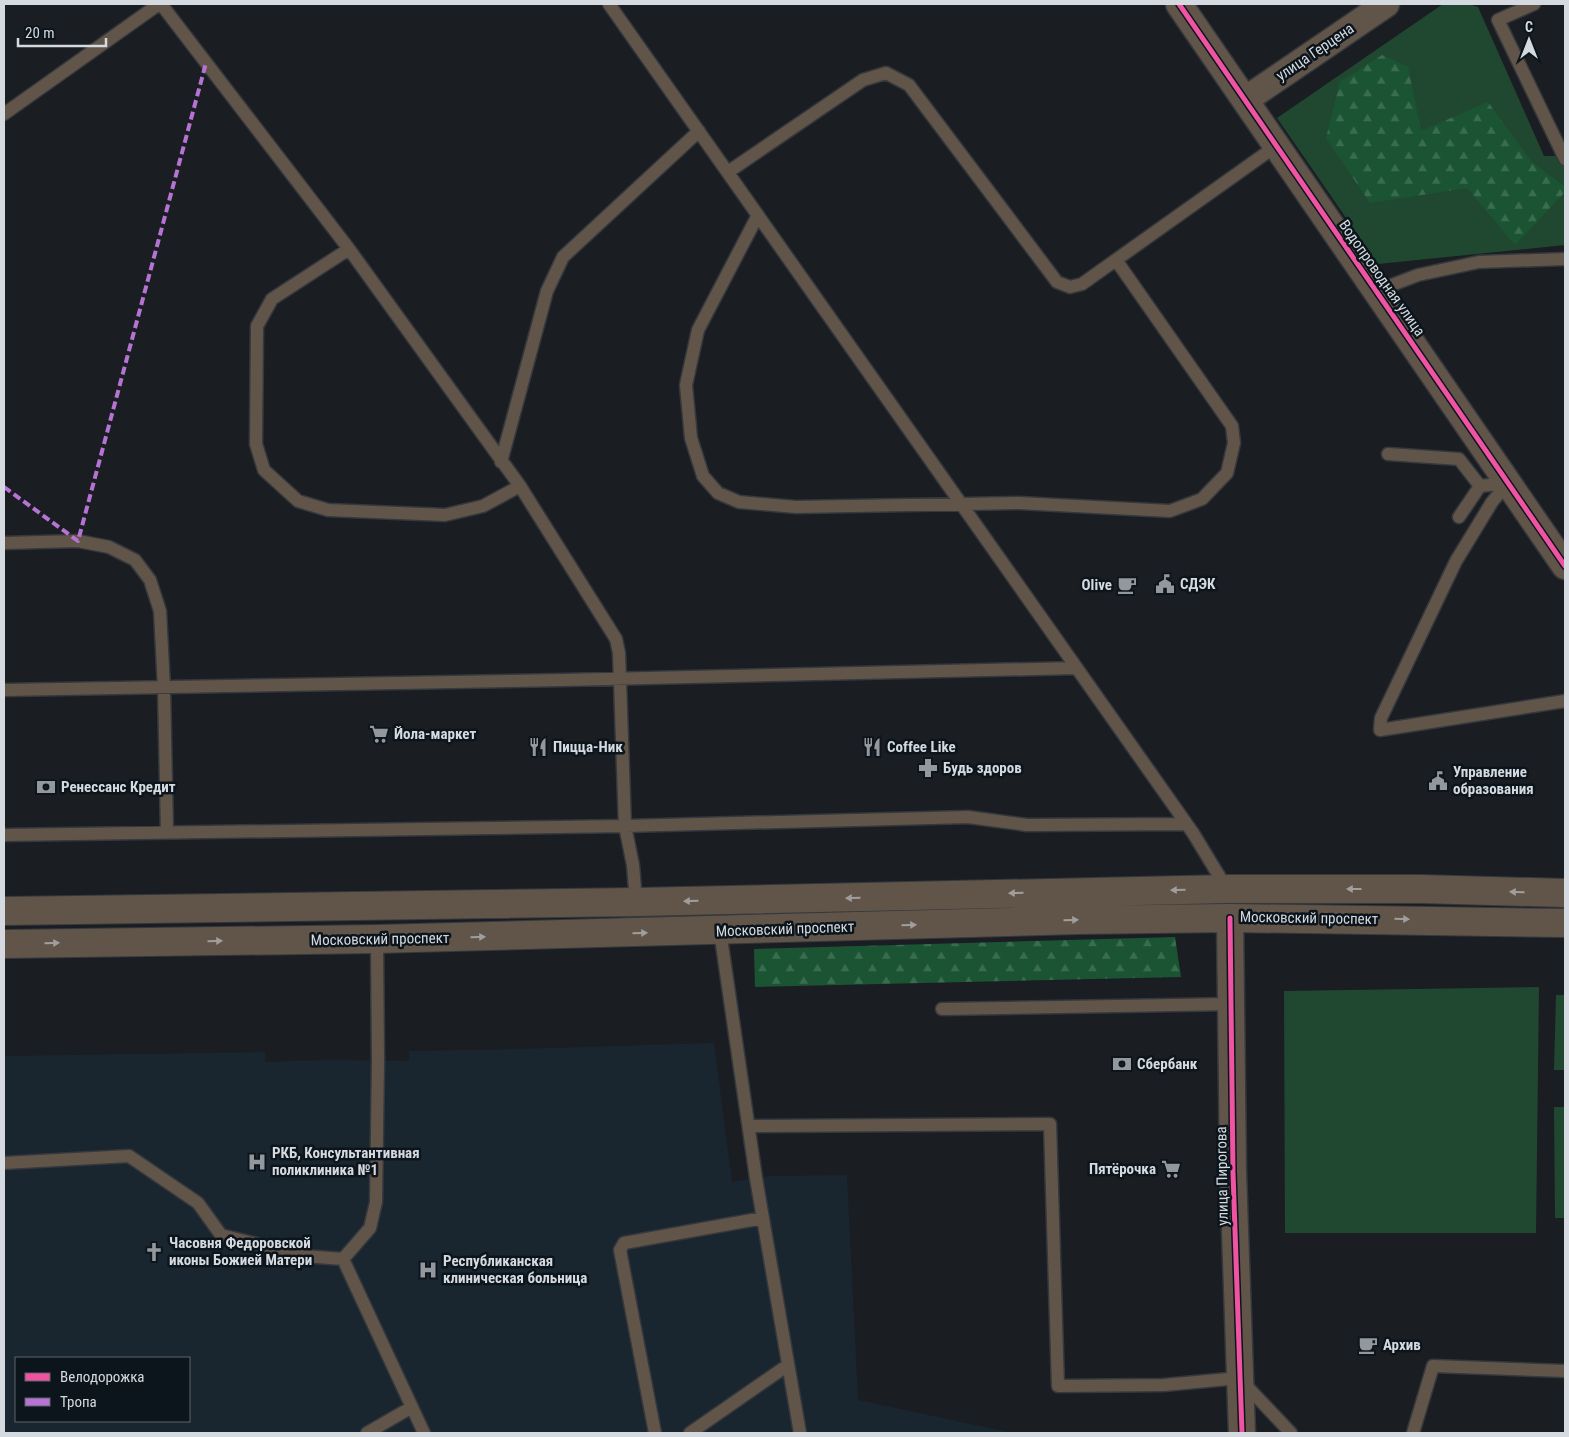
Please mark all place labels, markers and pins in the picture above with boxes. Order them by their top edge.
public building icon: СДЭК [1154,573,1176,595]
cafe icon: Olive [1116,574,1138,596]
place label: СДЭК [1180,575,1216,593]
place label: Olive [1082,576,1112,594]
supermarket icon: Йола-маркет [368,723,390,745]
place label: Йола-маркет [394,725,476,743]
restaurant icon: Пицца-Ник [527,736,549,758]
restaurant icon: Coffee Like [861,736,883,758]
place label: Пицца-Ник [553,738,623,756]
place label: Coffee Like [887,738,956,756]
pharmacy icon: Будь здоров [917,757,939,779]
place label: Будь здоров [943,759,1022,777]
place label: Управление образования [1453,763,1534,798]
public building icon: Управление образования [1427,770,1449,792]
bank icon: Ренессанс Кредит [35,776,57,798]
place label: Ренессанс Кредит [61,778,176,796]
bank icon: Сбербанк [1111,1053,1133,1075]
place label: Сбербанк [1137,1055,1198,1073]
place label: РКБ, Консультантивная поликлиника №1 [272,1144,420,1179]
hospital icon: РКБ, Консультантивная поликлиника №1 [246,1151,268,1173]
supermarket icon: Пятёрочка [1160,1158,1182,1180]
place label: Пятёрочка [1089,1160,1156,1178]
place label: Часовня Федоровской иконы Божией Матери [169,1234,312,1269]
church icon: Часовня Федоровской иконы Божией Матери [143,1241,165,1263]
place label: Республиканская клиническая больница [443,1252,587,1287]
hospital icon: Республиканская клиническая больница [417,1259,439,1281]
cafe icon: Архив [1357,1334,1379,1356]
place label: Архив [1383,1336,1421,1354]

